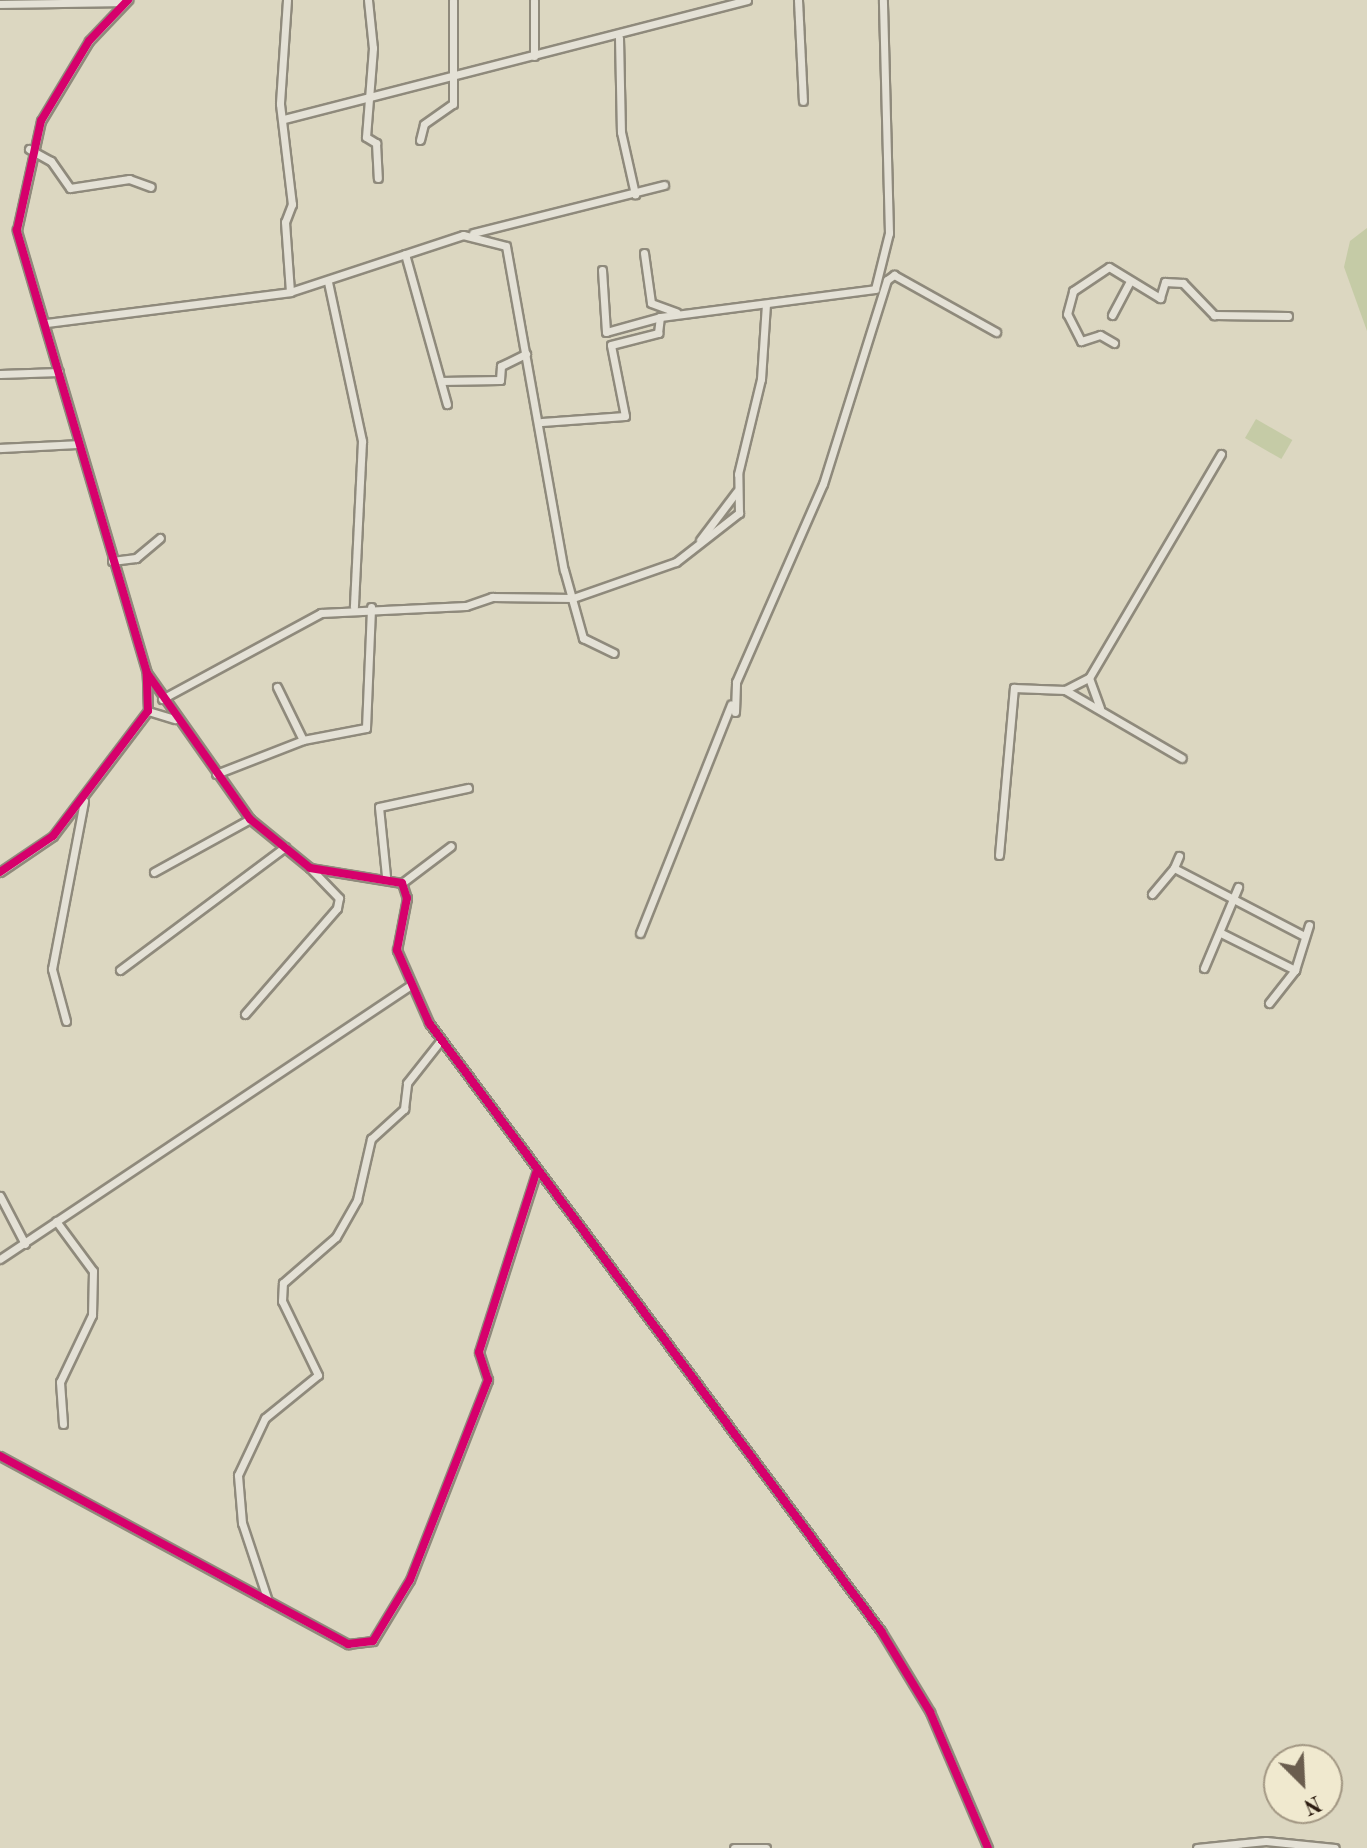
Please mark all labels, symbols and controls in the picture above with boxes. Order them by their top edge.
north arrow [1263,1744,1343,1824]
text: N [1300,1791,1324,1818]

